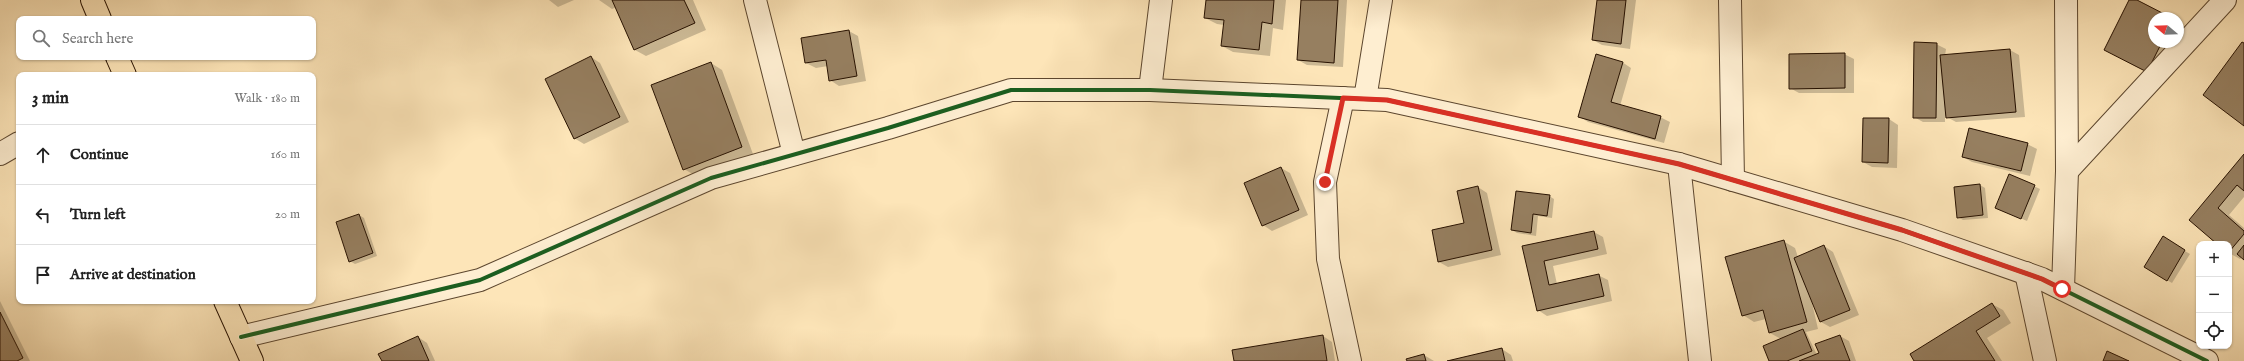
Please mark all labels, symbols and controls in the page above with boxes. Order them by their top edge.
north arrow [2148,12,2184,48]
search box [16,16,316,60]
icon: search [30,27,52,49]
text: Search here [62,29,133,48]
text: 3 min [32,88,69,109]
text: Walk · 180 m [235,90,300,107]
icon: ahead [32,144,54,166]
text: Continue [70,145,128,164]
text: 160 m [270,146,300,163]
route end [1316,173,1334,191]
icon: left [32,204,54,226]
text: Turn left [70,205,126,224]
text: 20 m [275,206,300,223]
map controls [2196,241,2232,349]
button: + [2196,241,2232,277]
icon: arrive [32,264,54,286]
text: Arrive at destination [70,265,196,284]
button: − [2196,277,2232,313]
route start [2053,280,2071,298]
button: locate [2196,313,2232,349]

